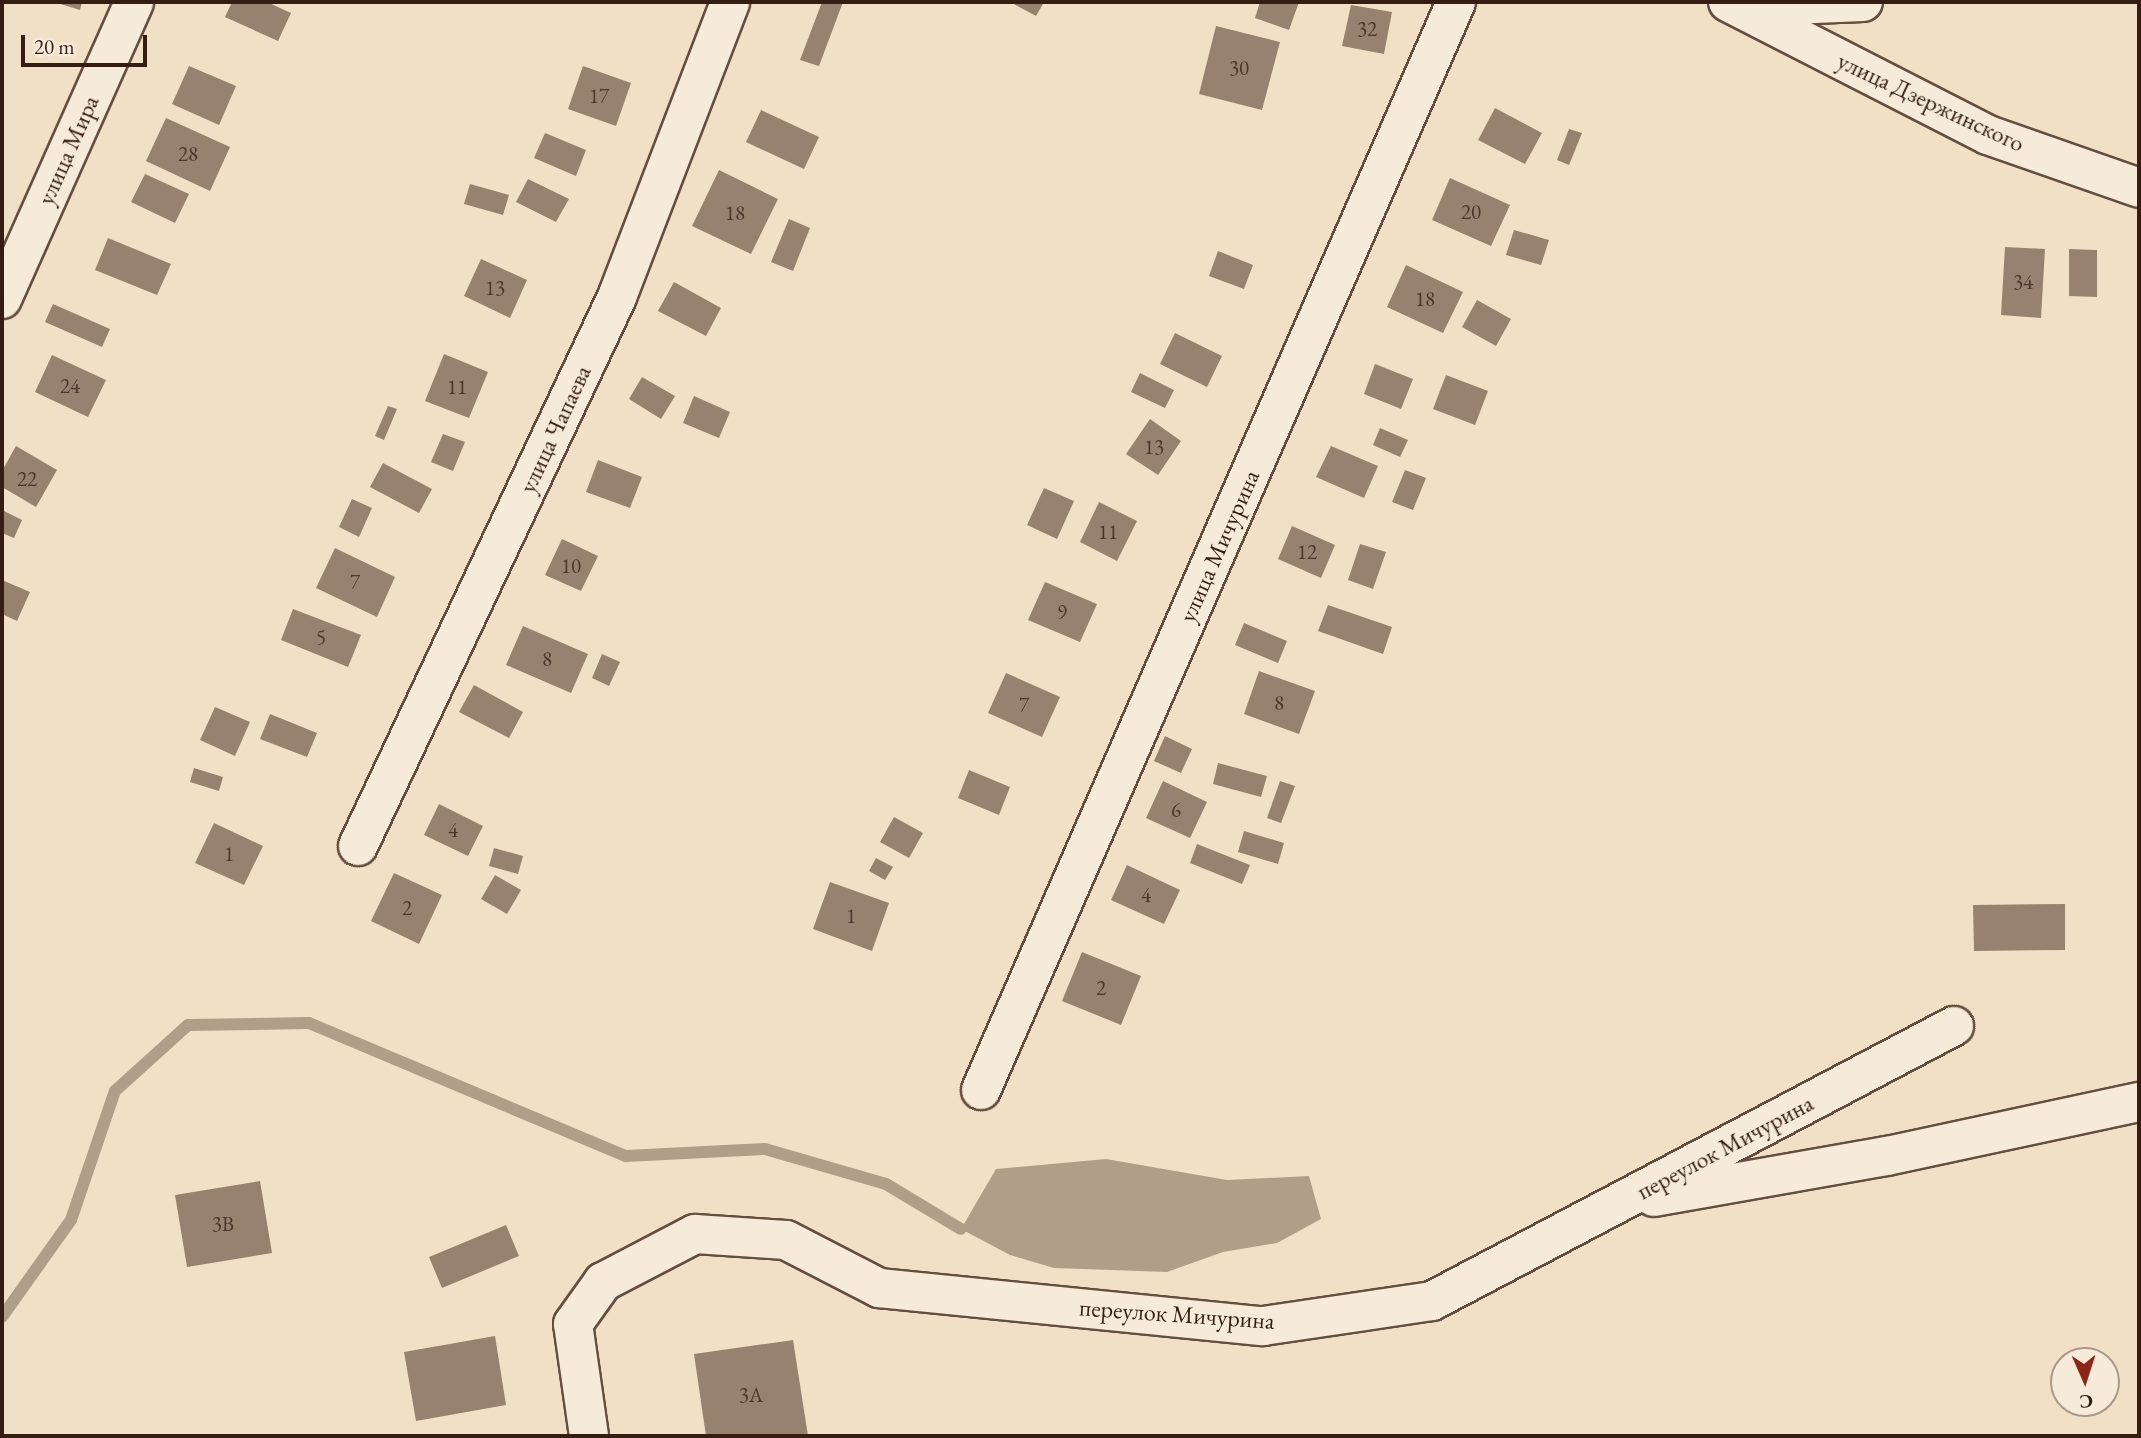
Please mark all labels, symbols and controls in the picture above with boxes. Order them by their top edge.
house number: 32 [1357,16,1377,42]
scale bar [24,21,150,65]
text: 20 m [34,33,75,60]
street label: улица Дзержинского [1833,46,2029,158]
house number: 30 [1229,55,1249,81]
house number: 17 [589,83,609,109]
street label: улица Мира [31,91,105,209]
house number: 28 [178,141,198,167]
house number: 20 [1461,199,1481,225]
house number: 18 [725,200,745,226]
house number: 34 [2013,269,2033,295]
house number: 13 [485,275,505,301]
house number: 18 [1415,286,1435,312]
street label: улица Чапаева [513,361,597,497]
house number: 24 [60,373,80,399]
house number: 11 [447,374,467,400]
house number: 13 [1144,434,1164,460]
street label: улица Мичурина [1173,465,1265,627]
house number: 22 [17,466,37,492]
house number: 11 [1098,519,1118,545]
house number: 12 [1297,539,1317,565]
house number: 10 [561,553,581,579]
house number: 7 [350,569,360,595]
house number: 9 [1057,599,1067,625]
house number: 5 [316,624,326,650]
house number: 8 [542,646,552,672]
house number: 8 [1274,690,1284,716]
house number: 7 [1019,692,1029,718]
house number: 6 [1171,797,1181,823]
house number: 4 [448,817,458,843]
house number: 1 [224,841,234,867]
house number: 4 [1141,882,1151,908]
house number: 2 [402,895,412,921]
house number: 1 [846,903,856,929]
house number: 2 [1096,975,1106,1001]
street label: переулок Мичурина [1632,1088,1818,1206]
house number: 3В [212,1211,234,1237]
street label: переулок Мичурина [1078,1293,1276,1335]
north arrow [2050,1347,2120,1417]
house number: 3А [739,1382,763,1408]
text: С [2079,1389,2093,1414]

